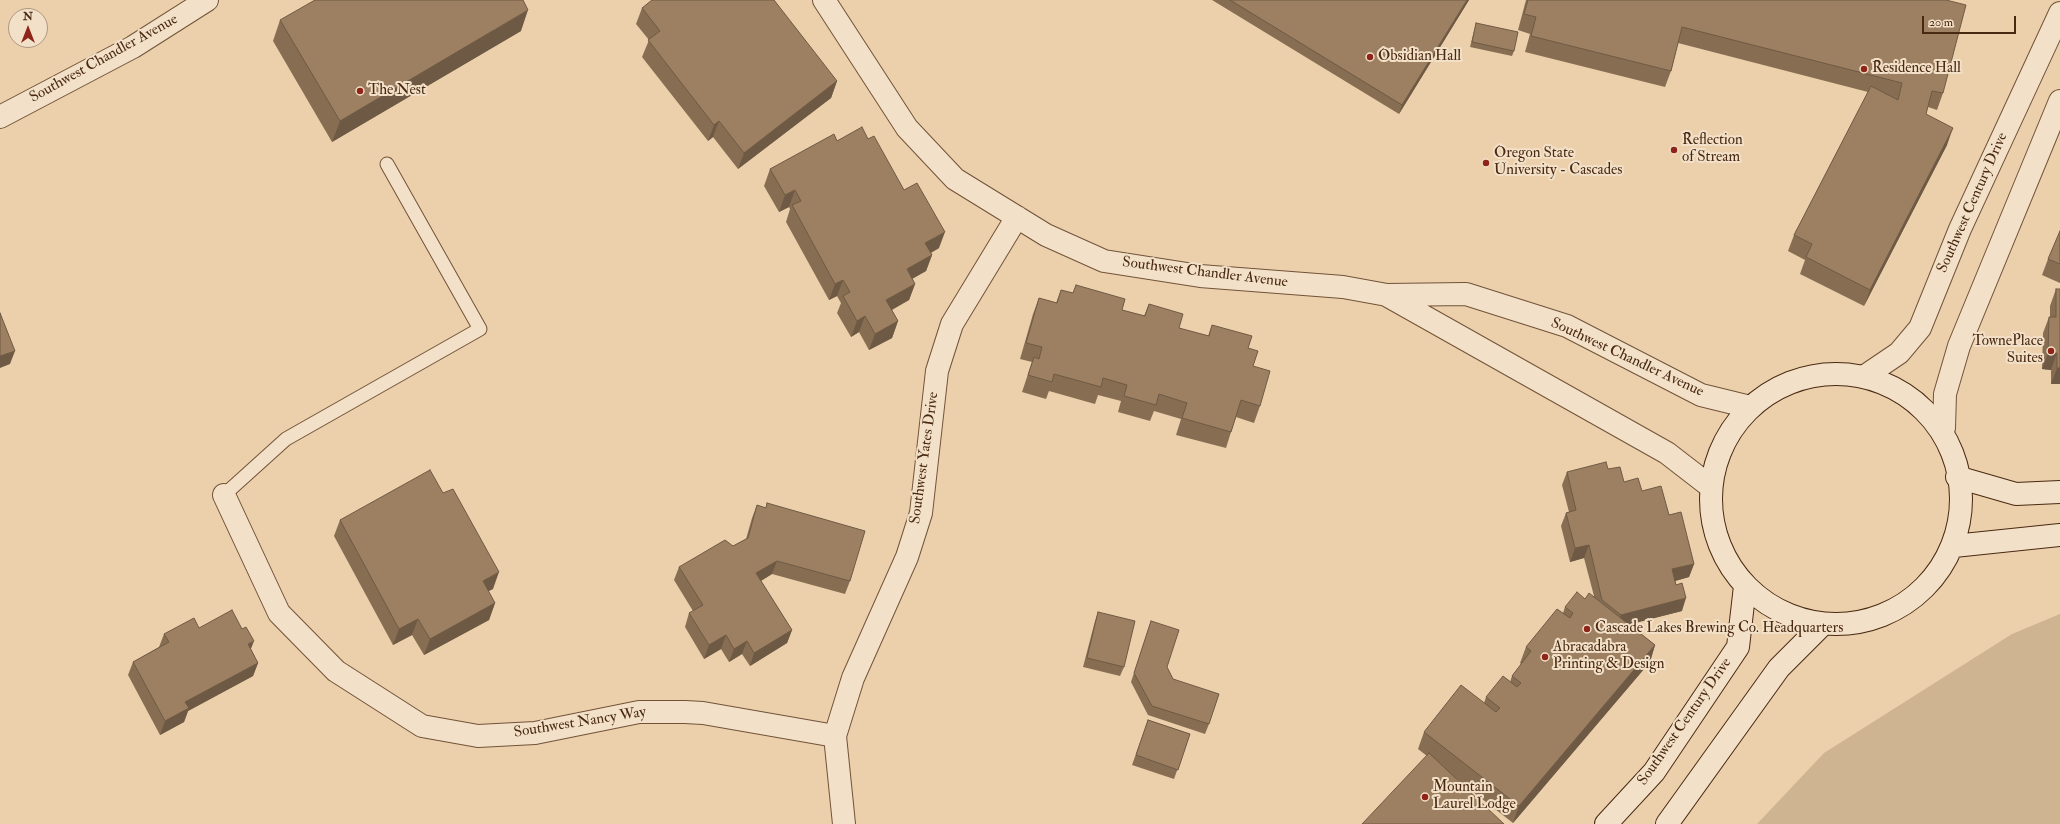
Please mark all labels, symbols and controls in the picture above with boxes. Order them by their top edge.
north arrow [8,8,48,48]
scale bar [1924,8,2018,34]
text: N [23,10,33,23]
street label: Southwest Chandler Avenue [27,11,181,107]
text: 20 m [1929,15,1953,30]
place label: Obsidian Hall [1378,48,1461,66]
marker: Obsidian Hall [1365,52,1375,62]
place label: Residence Hall [1872,60,1961,78]
marker: Residence Hall [1859,64,1869,74]
place label: The Nest [368,82,426,100]
marker: The Nest [355,86,365,96]
street label: Southwest Century Drive [1934,130,2012,276]
place label: Reflection of Stream [1682,132,1743,167]
place label: Oregon State University - Cascades [1494,145,1622,180]
marker: Reflection of Stream [1669,145,1679,155]
marker: Oregon State University - Cascades [1481,158,1491,168]
street label: Southwest Chandler Avenue [1121,254,1289,292]
street label: Southwest Chandler Avenue [1548,315,1706,401]
place label: TownePlace Suites [1972,333,2043,368]
marker: TownePlace Suites [2046,346,2056,356]
street label: Southwest Yates Drive [907,391,943,525]
place label: Cascade Lakes Brewing Co. Headquarters [1595,620,1843,638]
marker: Cascade Lakes Brewing Co. Headquarters [1582,624,1592,634]
place label: Abracadabra Printing & Design [1553,639,1664,674]
marker: Abracadabra Printing & Design [1540,652,1550,662]
street label: Southwest Century Drive [1634,655,1736,789]
street label: Southwest Nancy Way [513,704,647,742]
place label: Mountain Laurel Lodge [1433,779,1516,814]
marker: Mountain Laurel Lodge [1420,792,1430,802]

